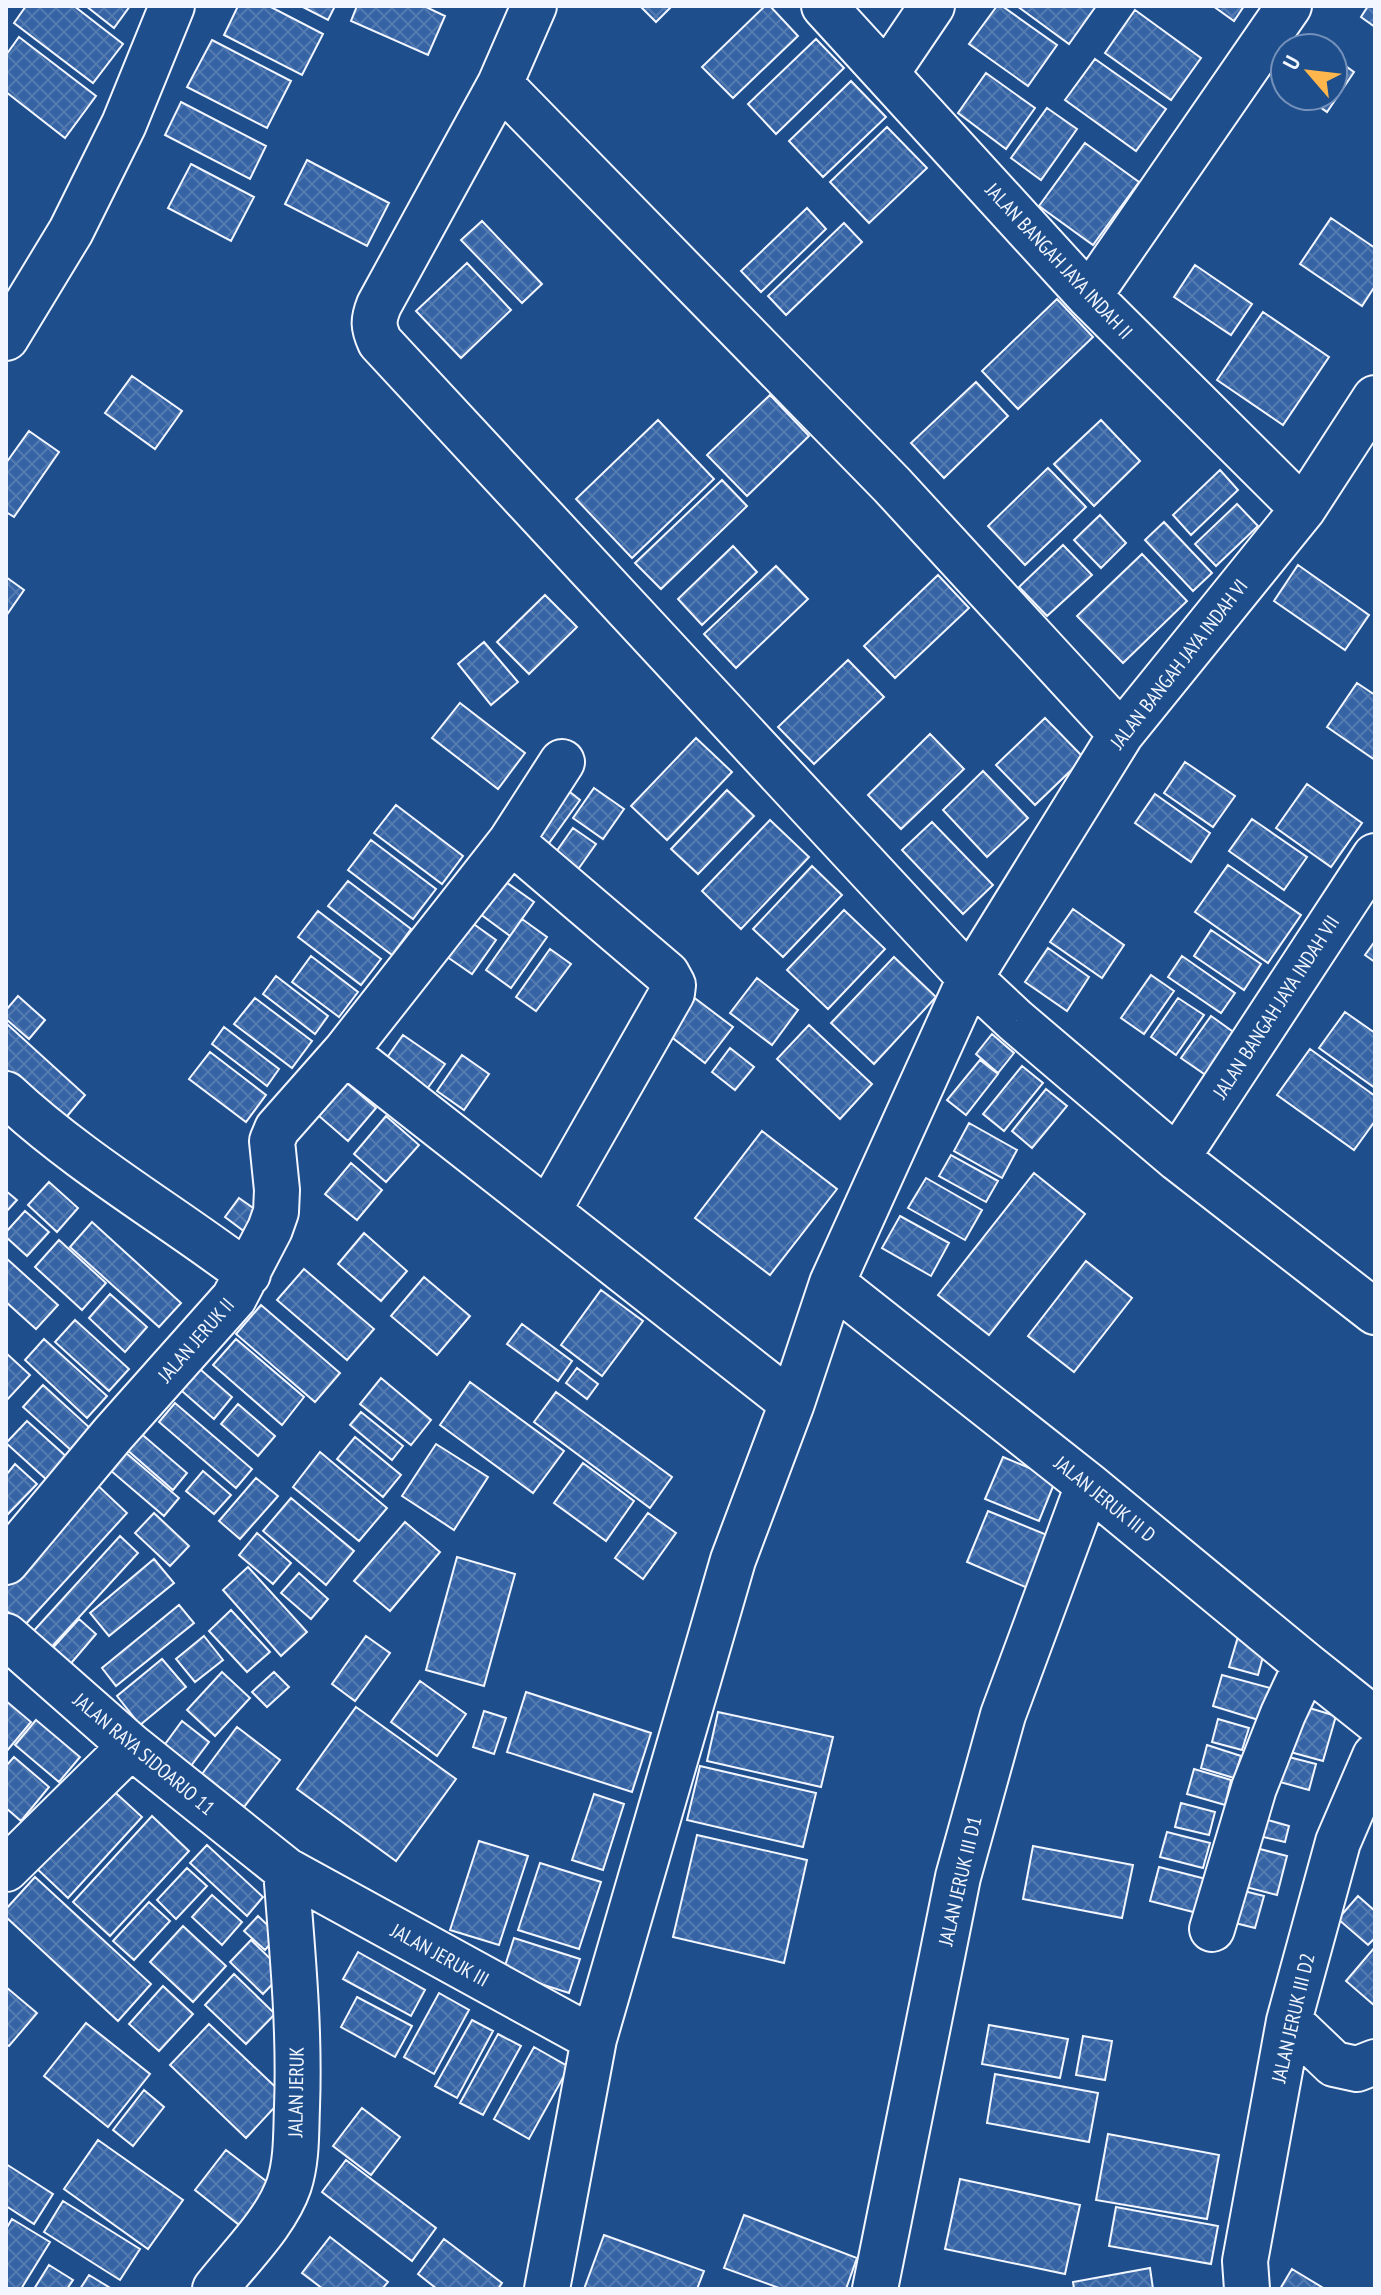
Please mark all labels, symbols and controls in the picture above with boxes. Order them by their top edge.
north arrow [1269,32,1349,112]
text: U [1276,51,1306,74]
street label: JALAN BANGAH JAYA INDAH II [979,177,1138,345]
street label: JALAN BANGAH JAYA INDAH VI [1104,574,1253,755]
street label: JALAN BANGAH JAYA INDAH VII [1206,911,1345,1104]
street label: JALAN JERUK II [152,1292,240,1388]
street label: JALAN JERUK III D [1048,1450,1161,1548]
street label: JALAN RAYA SIDOARJO 11 [67,1687,220,1821]
street label: JALAN JERUK III D1 [932,1814,988,1949]
street label: JALAN JERUK III [386,1917,494,1993]
street label: JALAN JERUK III D2 [1265,1951,1321,2086]
street label: JALAN JERUK [282,2046,310,2138]

